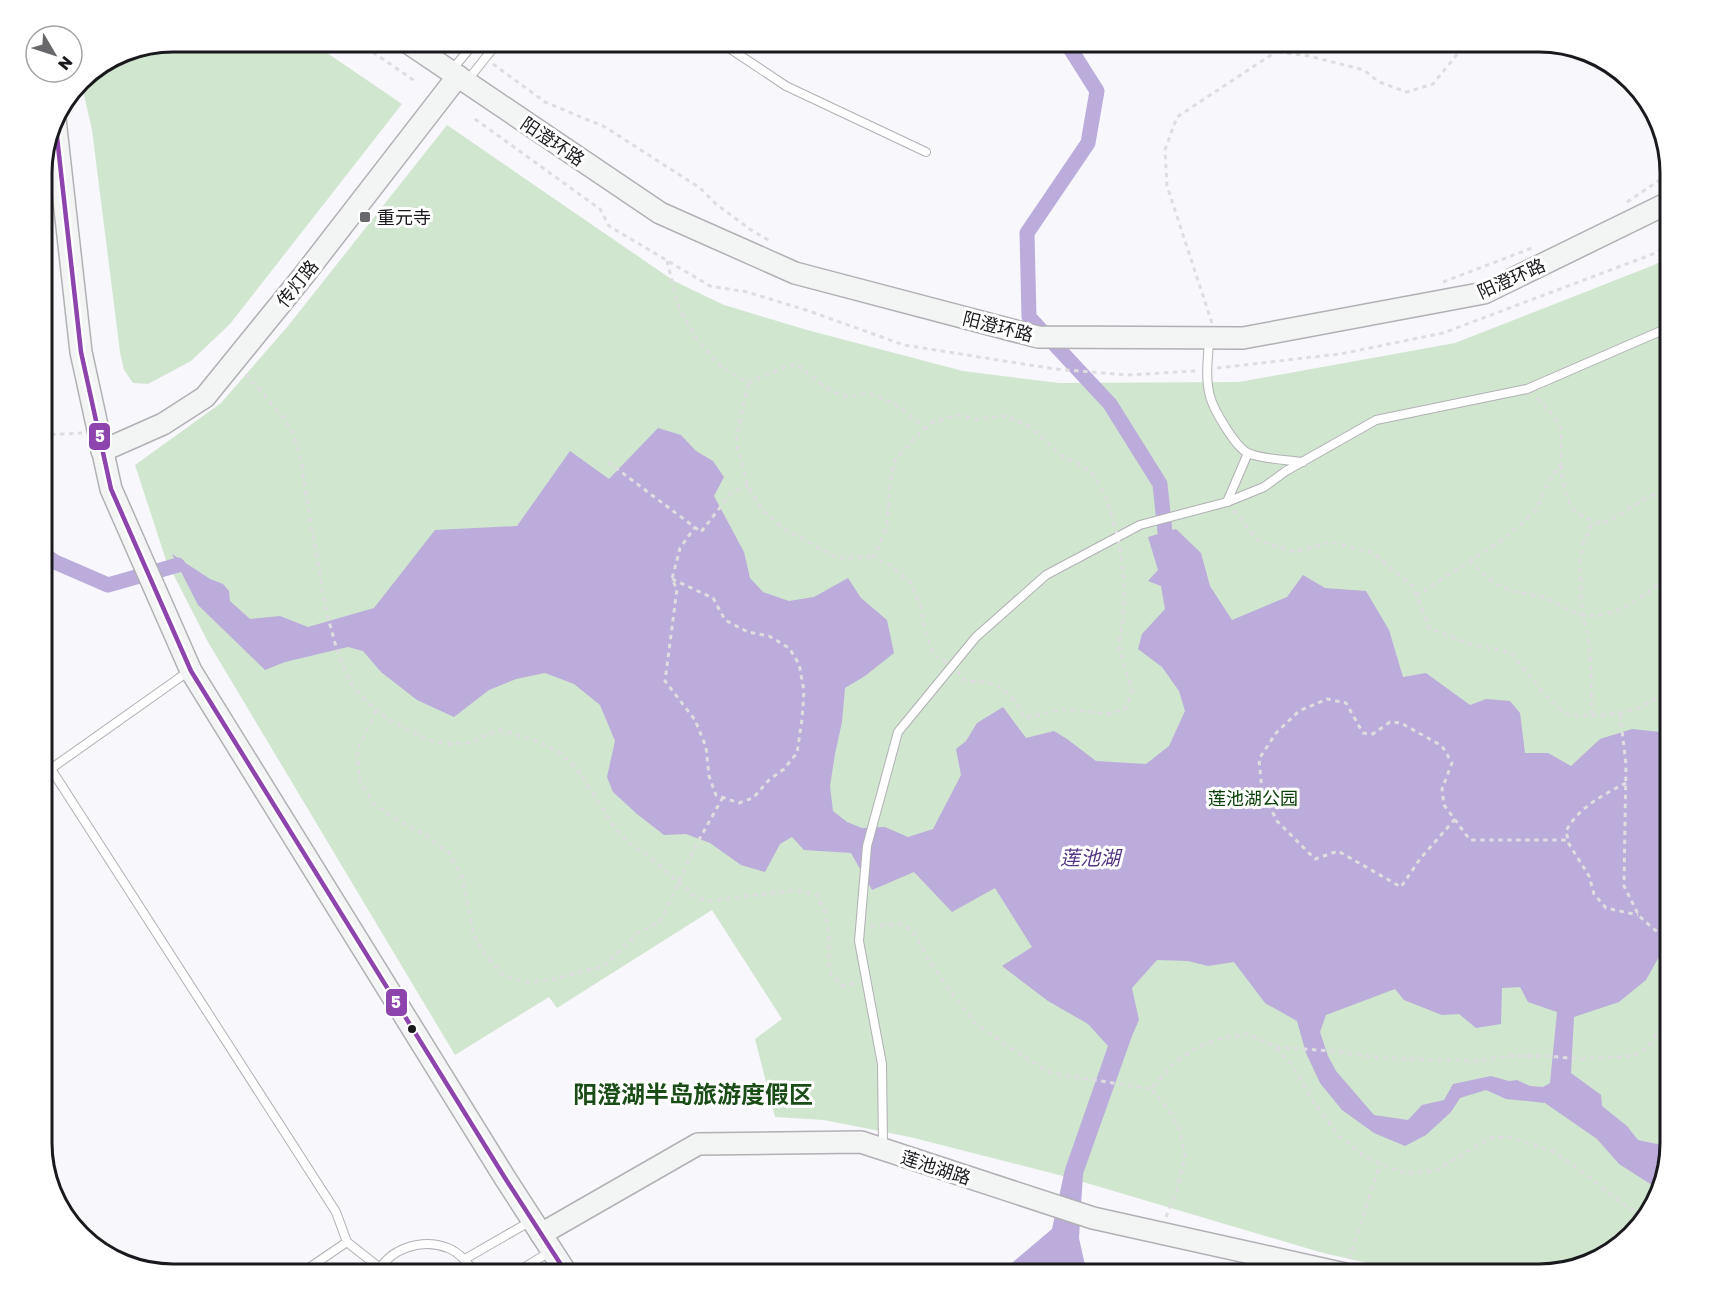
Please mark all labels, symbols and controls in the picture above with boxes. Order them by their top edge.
north arrow [24,24,84,84]
text: N [54,52,77,74]
street label: 阳澄环路 [517,112,589,170]
place label: 重元寺 [377,206,431,228]
marker: 重元寺 [358,210,372,224]
street label: 阳澄环路 [1474,253,1548,303]
street label: 传灯路 [271,255,323,311]
street label: 阳澄环路 [960,307,1036,345]
line badge: 5 [88,422,111,451]
text: 5 [95,426,105,446]
park label: 莲池湖公园 [1208,787,1298,809]
water label: 莲池湖 [1060,845,1123,869]
line badge: 5 [385,988,408,1017]
text: 5 [391,992,401,1012]
unlabelled marker [406,1023,418,1035]
district label: 阳澄湖半岛旅游度假区 [573,1079,813,1108]
street label: 莲池湖路 [898,1145,974,1189]

